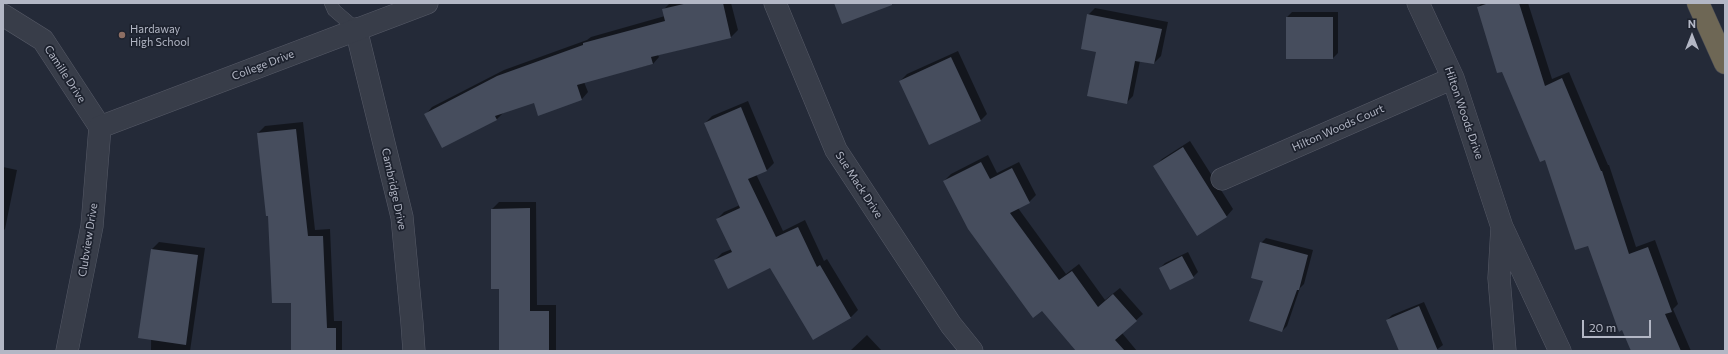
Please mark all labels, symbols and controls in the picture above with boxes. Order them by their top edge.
north arrow [1672,16,1712,56]
text: N [1688,17,1696,30]
place label: Hardaway High School [130,22,190,48]
marker: Hardaway High School [117,30,127,40]
street label: Camille Drive [42,43,88,105]
street label: College Drive [230,47,296,83]
street label: Hilton Woods Drive [1442,65,1486,161]
street label: Hilton Woods Court [1290,102,1386,154]
street label: Cambridge Drive [379,147,409,231]
street label: Sue Mack Drive [833,149,885,221]
street label: Clubview Drive [76,202,100,278]
scale bar [1584,312,1653,338]
text: 20 m [1589,320,1616,334]

